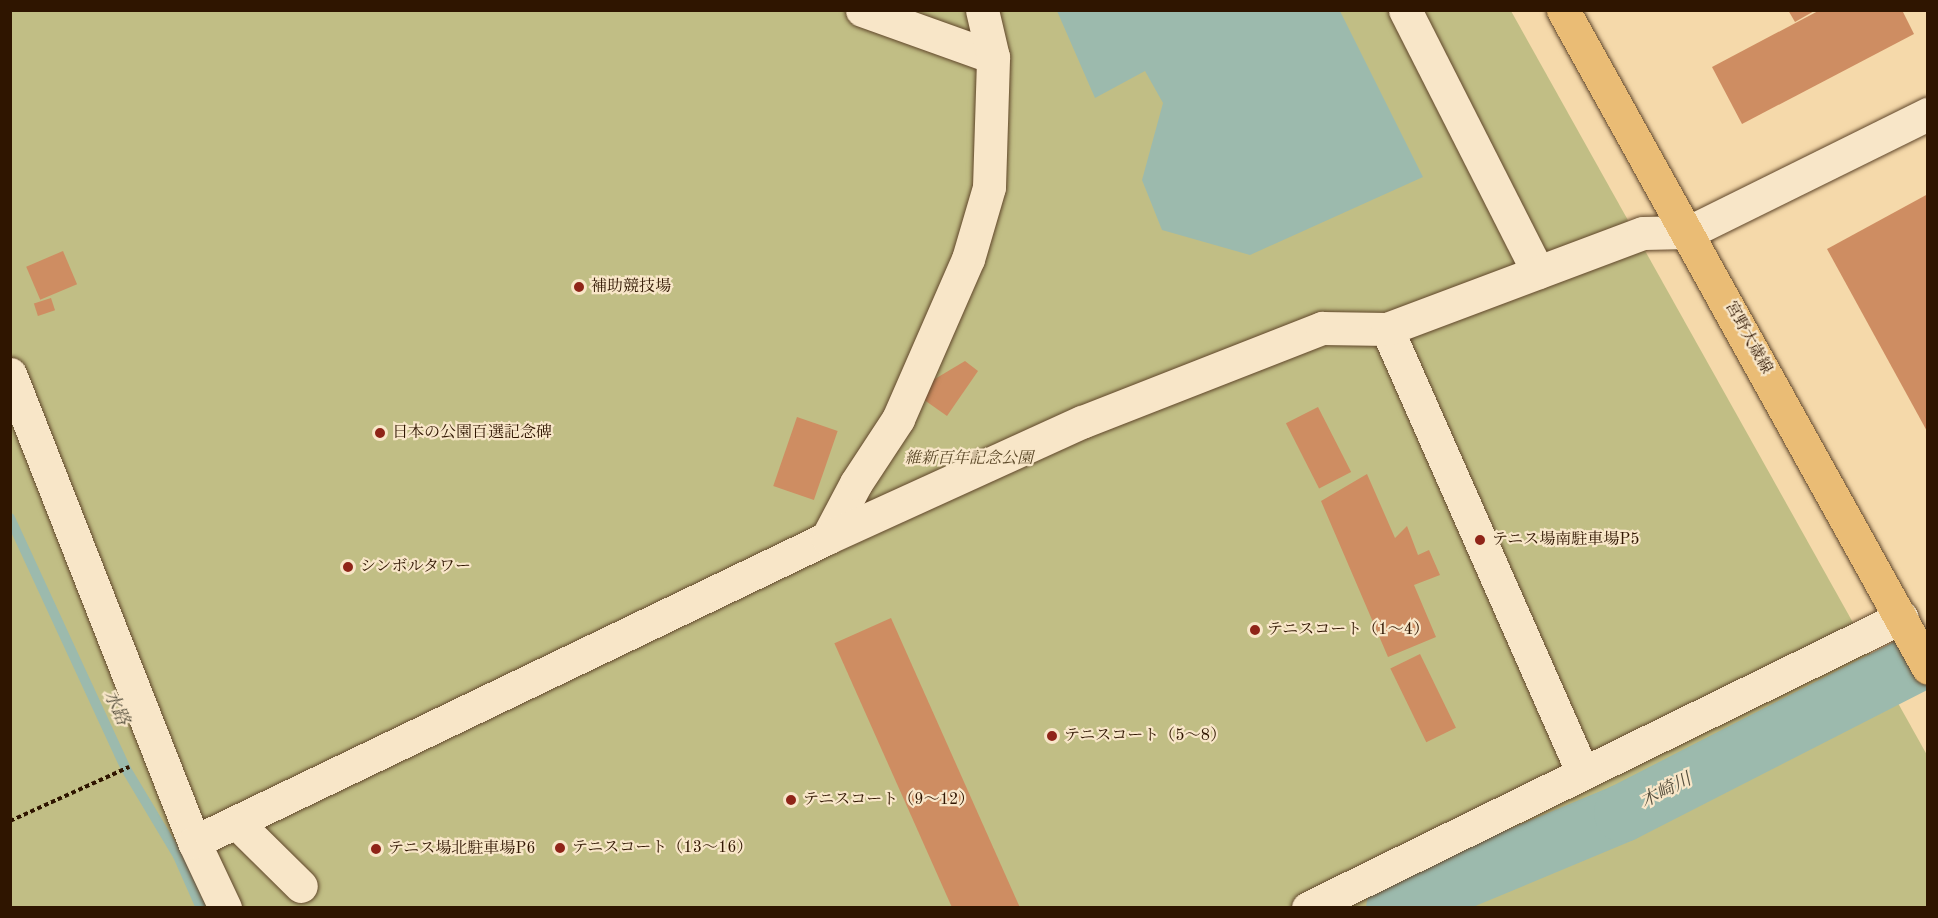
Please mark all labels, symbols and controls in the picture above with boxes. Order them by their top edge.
place label: 補助競技場 [591,277,671,297]
marker: 補助競技場 [572,280,586,294]
street label: 宮野大歳線 [1720,298,1776,378]
place label: 日本の公園百選記念碑 [392,423,552,443]
marker: 日本の公園百選記念碑 [373,426,387,440]
park label: 維新百年記念公園 [905,449,1033,469]
place label: テニス場南駐車場P5 [1492,530,1640,550]
marker: テニス場南駐車場P5 [1473,533,1487,547]
place label: シンボルタワー [360,557,472,577]
marker: シンボルタワー [341,560,355,574]
place label: テニスコート（1～4） [1267,620,1430,640]
marker: テニスコート（1～4） [1248,623,1262,637]
water label: 水路 [99,687,133,729]
place label: テニスコート（5～8） [1064,726,1227,746]
marker: テニスコート（5～8） [1045,729,1059,743]
water label: 木崎川 [1637,769,1695,813]
place label: テニスコート（9～12） [803,790,975,810]
marker: テニスコート（9～12） [784,793,798,807]
place label: テニスコート（13～16） [572,838,753,858]
place label: テニス場北駐車場P6 [388,839,536,859]
marker: テニスコート（13～16） [553,841,567,855]
marker: テニス場北駐車場P6 [369,842,383,856]

